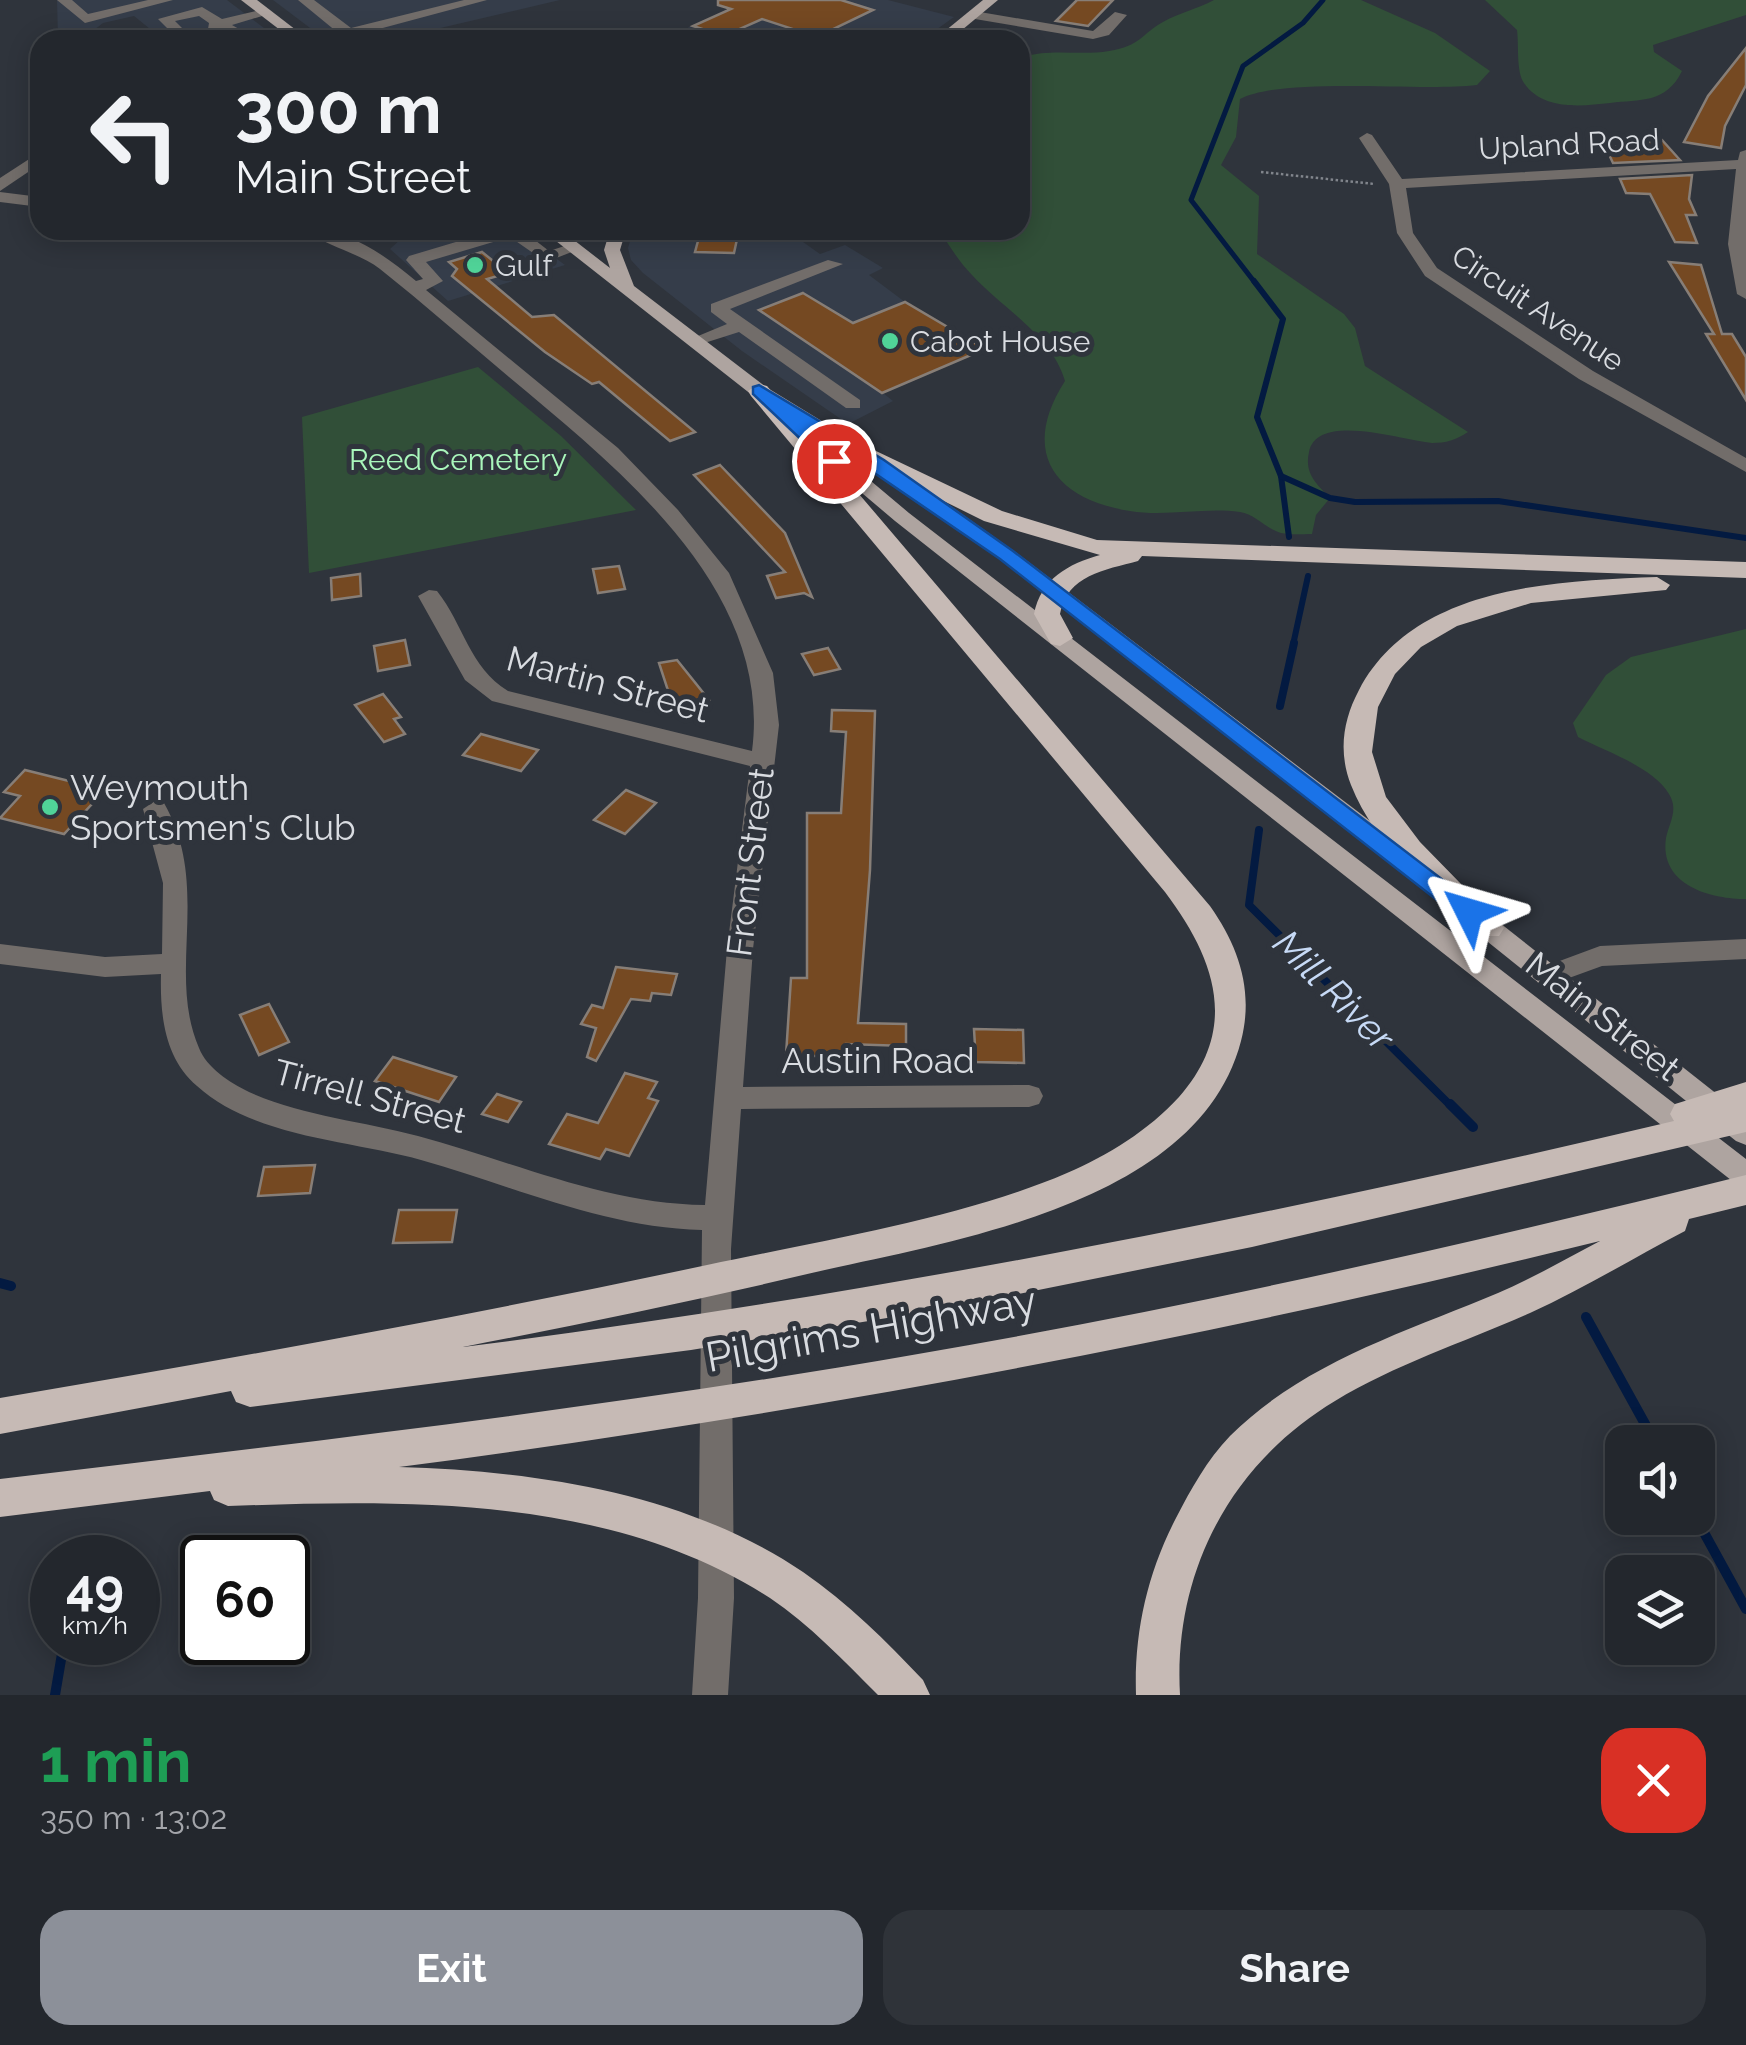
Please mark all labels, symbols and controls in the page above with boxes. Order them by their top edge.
text: 300 m [235,67,442,149]
icon: left [70,70,200,200]
street label: Upland Road [1478,122,1660,166]
text: Main Street [235,151,471,204]
street label: Circuit Avenue [1445,238,1631,378]
place label: Gulf [495,248,553,283]
marker: Gulf [464,254,486,276]
place label: Cabot House [910,324,1090,359]
marker: Cabot House [879,330,901,352]
pin [792,419,877,504]
icon: arrive [807,434,862,489]
park label: Reed Cemetery [349,442,567,477]
street label: Martin Street [502,637,714,731]
street label: Front Street [718,765,782,959]
place label: Weymouth Sportsmen's Club [70,767,356,848]
marker: Weymouth Sportsmen's Club [39,796,61,818]
position arrow [1417,860,1521,964]
water label: Mill River [1264,920,1405,1061]
street label: Main Street [1518,943,1688,1089]
street label: Austin Road [781,1040,975,1081]
street label: Tirrell Street [269,1051,471,1141]
street label: Pilgrims Highway [702,1276,1040,1382]
map controls [1605,1425,1715,1665]
button: sound [1605,1425,1715,1535]
speed limit sign: 60 [180,1535,310,1665]
button: layers [1605,1555,1715,1665]
text: 49 [66,1558,124,1617]
text: km/h [62,1610,128,1640]
text: 1 min [40,1726,191,1796]
button: close [1601,1728,1706,1833]
text: 350 m · 13:02 [40,1799,227,1836]
button: Exit [40,1910,863,2025]
button: Share [883,1910,1706,2025]

